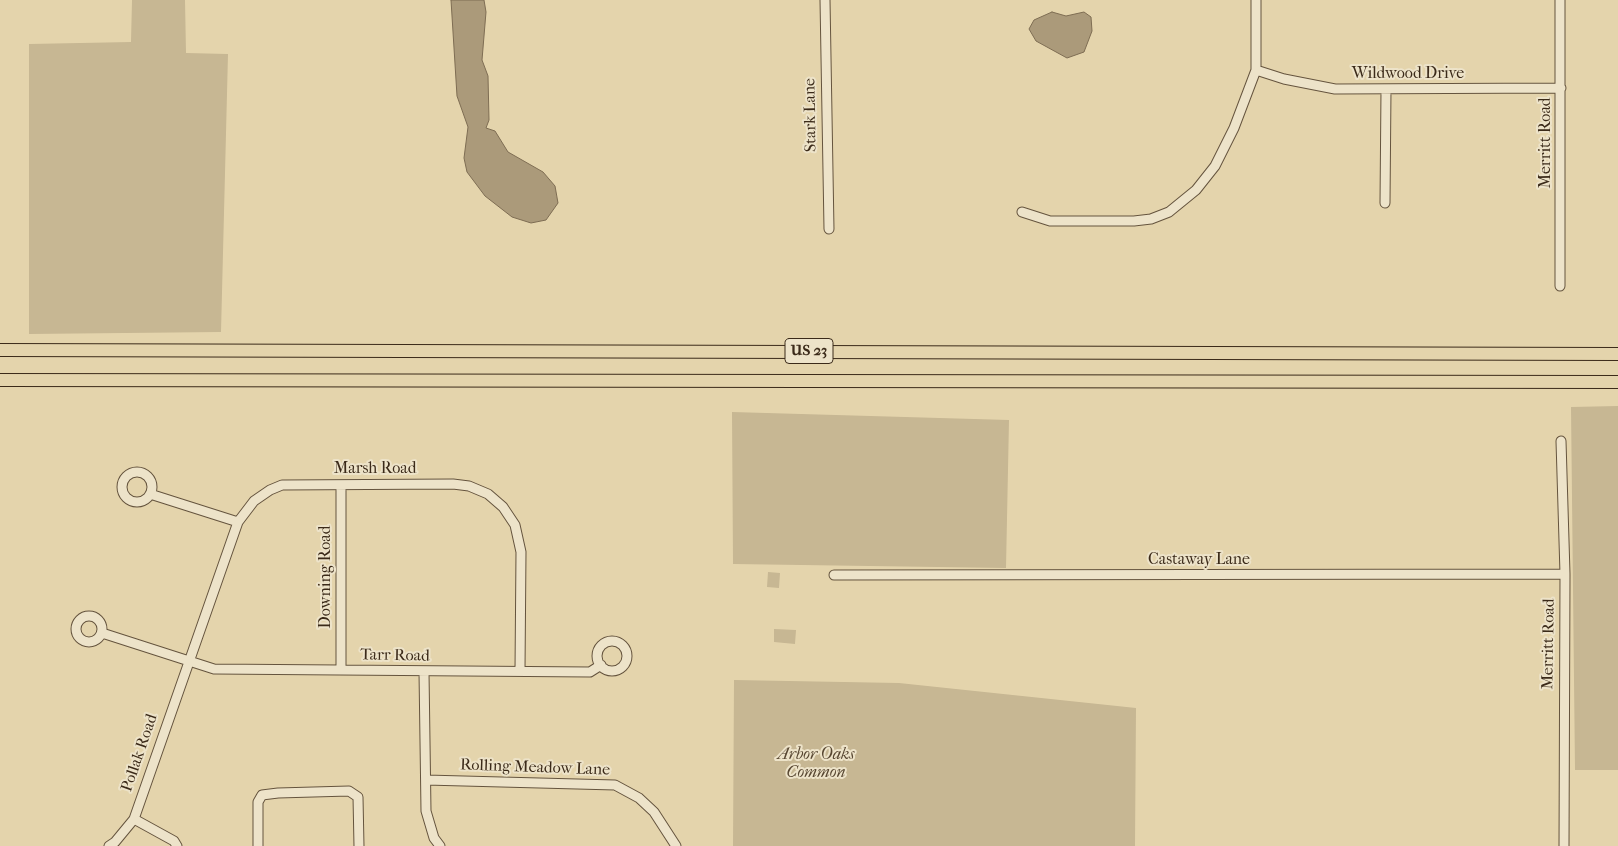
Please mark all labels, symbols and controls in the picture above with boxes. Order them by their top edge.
street label: Wildwood Drive [1352,64,1464,84]
street label: Stark Lane [801,78,821,152]
street label: Merritt Road [1536,97,1556,189]
road number: US 23 [785,338,833,364]
street label: Marsh Road [334,459,416,479]
street label: Downing Road [316,526,336,628]
street label: Castaway Lane [1148,550,1250,570]
street label: Merritt Road [1539,598,1559,690]
street label: Tarr Road [360,646,430,666]
street label: Pollak Road [118,712,162,794]
park label: Arbor Oaks Common [778,745,854,783]
street label: Rolling Meadow Lane [460,756,610,780]

